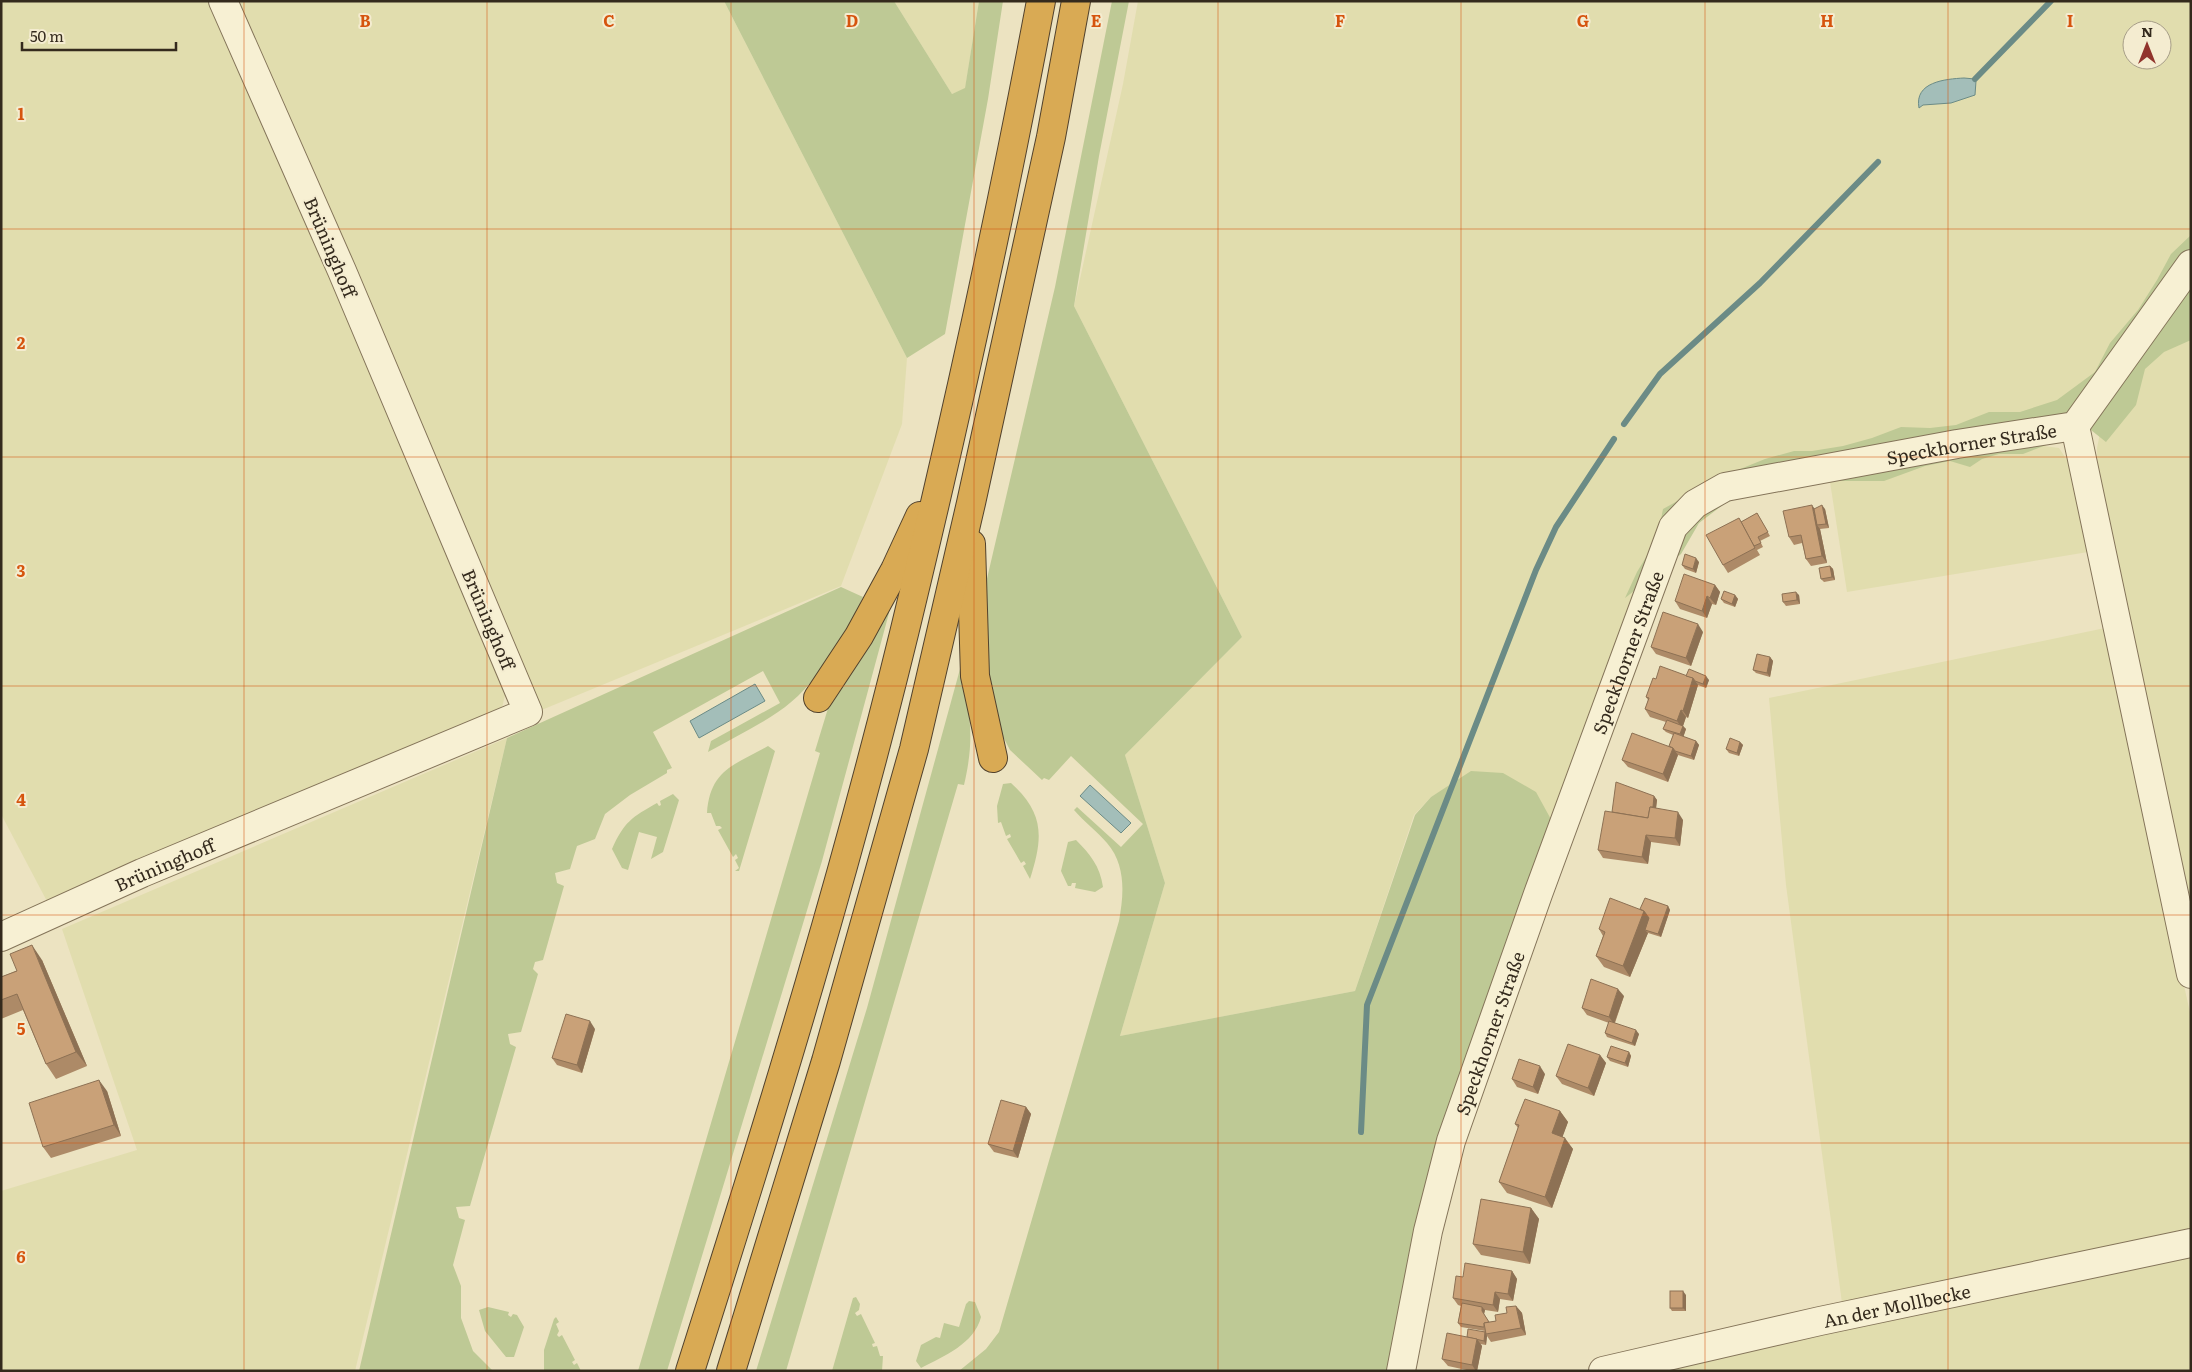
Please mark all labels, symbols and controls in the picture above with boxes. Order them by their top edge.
text: B [359,8,371,32]
text: C [603,8,615,32]
text: D [846,8,858,32]
text: E [1091,8,1102,32]
text: F [1335,8,1345,32]
text: G [1577,8,1589,32]
text: H [1820,8,1834,32]
text: I [2067,8,2073,32]
scale bar [22,20,176,52]
north arrow [2122,20,2172,70]
text: N [2141,21,2153,41]
text: 50 m [30,24,64,47]
text: 1 [18,101,25,125]
street label: Brüninghoff [298,193,365,303]
text: 2 [17,330,26,354]
street label: Speckhorner Straße [1884,416,2058,470]
text: 3 [17,558,26,582]
street label: Brüninghoff [456,565,523,675]
street label: Speckhorner Straße [1585,567,1669,738]
text: 4 [16,787,26,811]
street label: Brüninghoff [110,830,221,897]
street label: Speckhorner Straße [1448,947,1530,1119]
text: 5 [17,1016,26,1040]
text: 6 [16,1244,26,1268]
street label: An der Mollbecke [1821,1276,1973,1334]

